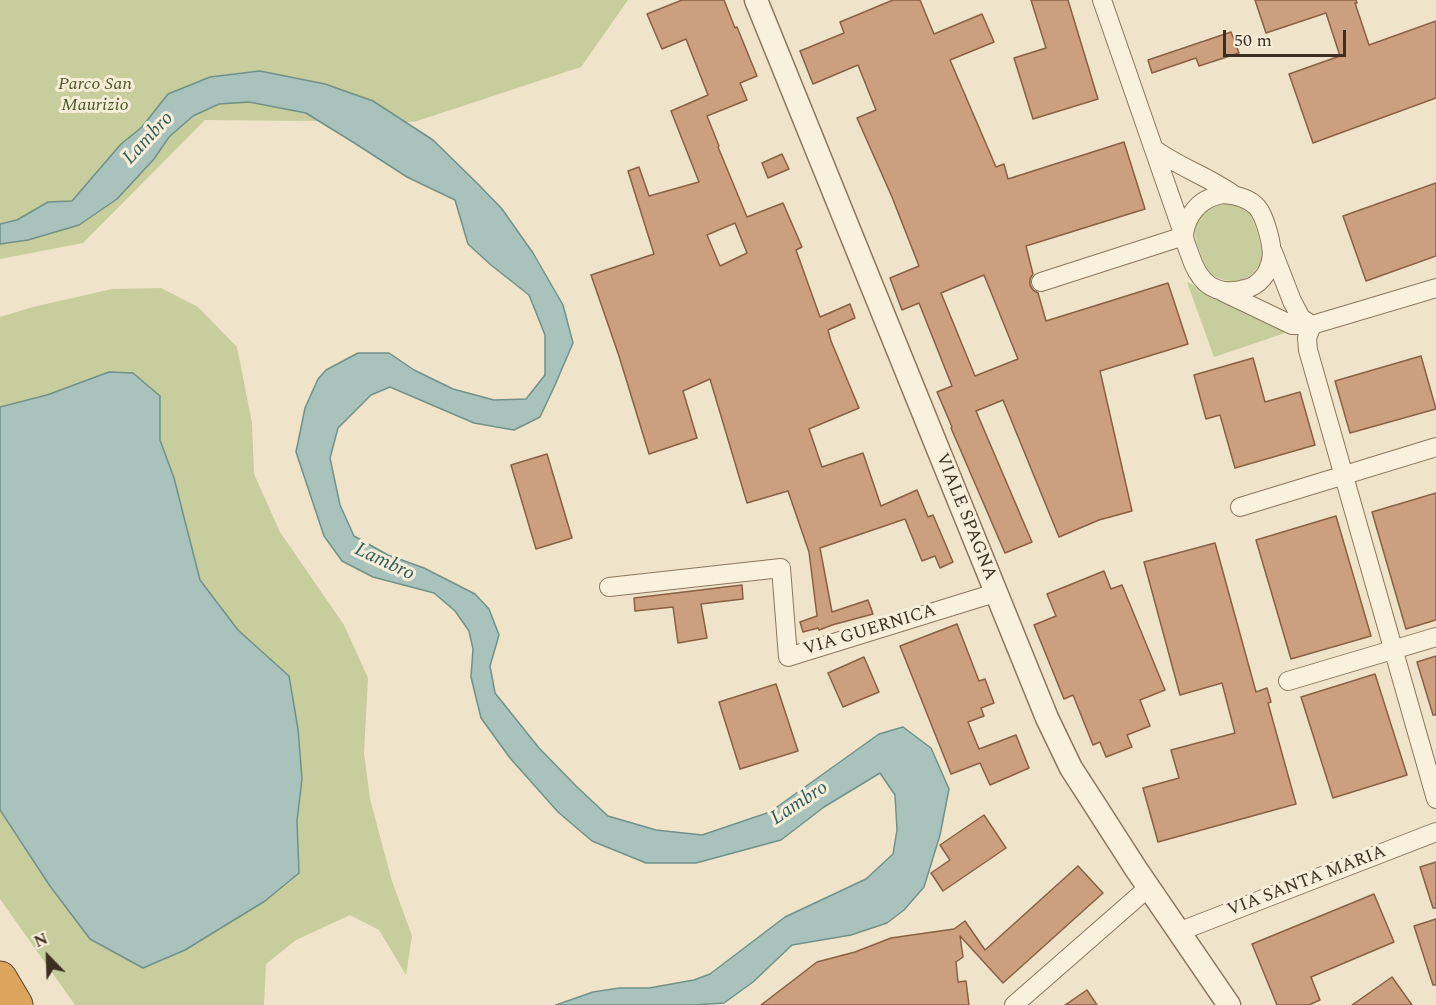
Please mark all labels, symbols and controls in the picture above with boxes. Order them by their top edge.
scale bar [1226,18,1349,56]
text: 50 m [1234,27,1272,54]
park label: Parco San Maurizio [58,74,132,116]
water label: Lambro [119,108,179,170]
street label: VIALE SPAGNA [930,450,1000,584]
water label: Lambro [350,539,418,587]
street label: VIA GUERNICA [801,601,939,661]
water label: Lambro [767,777,833,831]
street label: VIA SANTA MARIA [1225,842,1389,922]
north arrow [18,927,78,987]
text: N [30,927,52,954]

